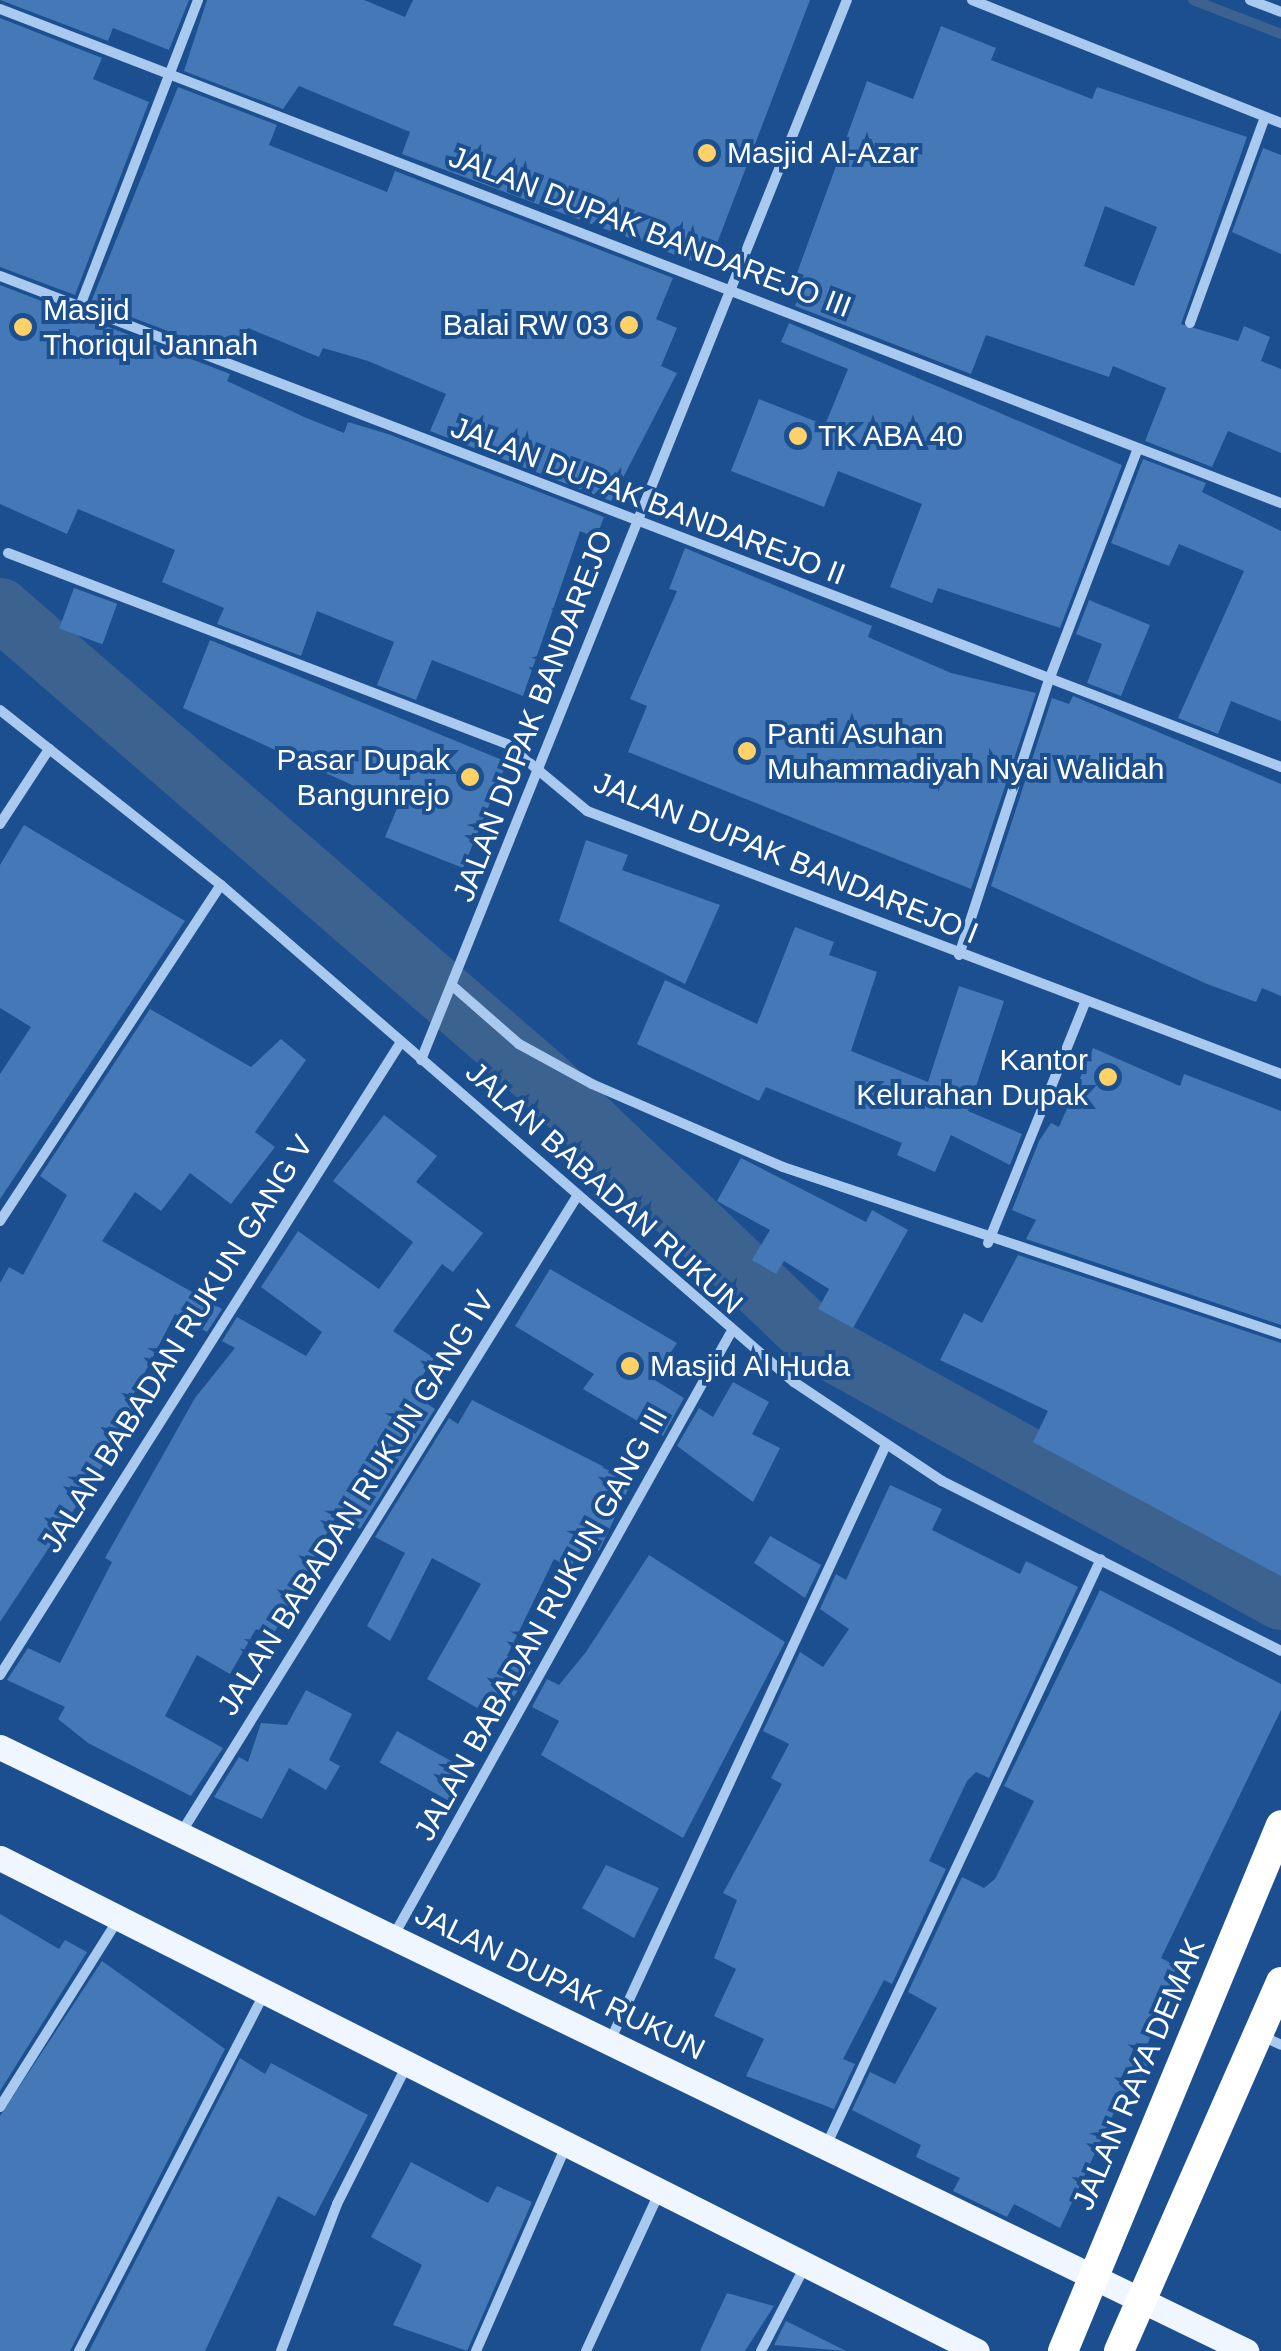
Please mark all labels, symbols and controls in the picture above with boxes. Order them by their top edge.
place label: Masjid Al-Azar [727,135,920,171]
street label: JALAN DUPAK BANDAREJO III [444,139,856,325]
marker: Masjid Al-Azar [696,142,718,164]
place label: Masjid Thoriqul Jannah [43,292,258,362]
place label: Balai RW 03 [443,307,609,343]
marker: Balai RW 03 [618,314,640,336]
marker: Masjid Thoriqul Jannah [12,316,34,338]
street label: JALAN DUPAK BANDAREJO II [446,409,850,593]
place label: TK ABA 40 [818,418,966,454]
marker: TK ABA 40 [787,425,809,447]
street label: JALAN DUPAK BANDAREJO [446,525,620,907]
place label: Panti Asuhan Muhammadiyah Nyai Walidah [767,716,1164,786]
marker: Panti Asuhan Muhammadiyah Nyai Walidah [736,740,758,762]
place label: Pasar Dupak Bangunrejo [277,742,450,812]
street label: JALAN DUPAK BANDAREJO I [589,764,983,952]
marker: Pasar Dupak Bangunrejo [459,766,481,788]
place label: Kantor Kelurahan Dupak [856,1042,1088,1112]
street label: JALAN BABADAN RUKUN [458,1054,750,1322]
marker: Kantor Kelurahan Dupak [1097,1066,1119,1088]
street label: JALAN BABADAN RUKUN GANG V [33,1129,321,1559]
street label: JALAN BABADAN RUKUN GANG IV [210,1284,502,1722]
place label: Masjid Al Huda [650,1348,852,1384]
marker: Masjid Al Huda [619,1355,641,1377]
street label: JALAN BABADAN RUKUN GANG III [406,1401,676,1847]
street label: JALAN DUPAK RUKUN [409,1896,711,2068]
street label: JALAN RAYA DEMAK [1065,1932,1213,2216]

